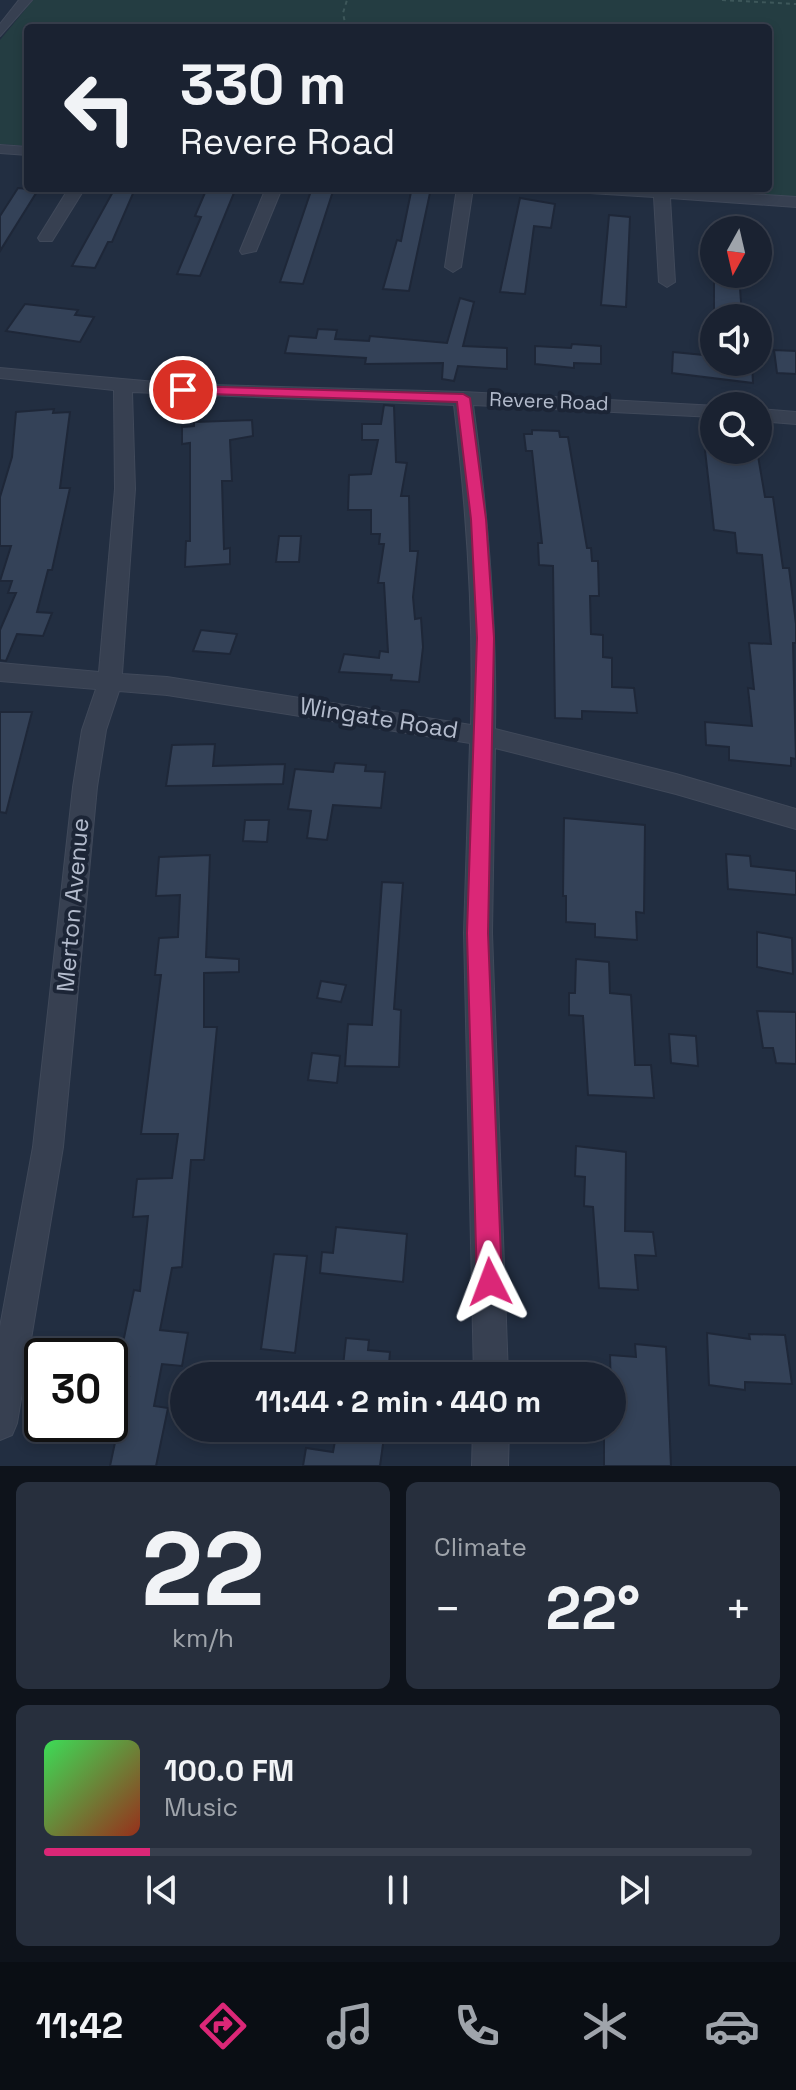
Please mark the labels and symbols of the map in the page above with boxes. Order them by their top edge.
north arrow [700,216,772,288]
pin [149,356,217,424]
street label: Revere Road [489,386,609,416]
street label: Wingate Road [298,690,460,745]
street label: Merton Avenue [49,817,96,993]
position arrow [448,1240,532,1324]
speed limit sign: 30 [24,1338,128,1442]

